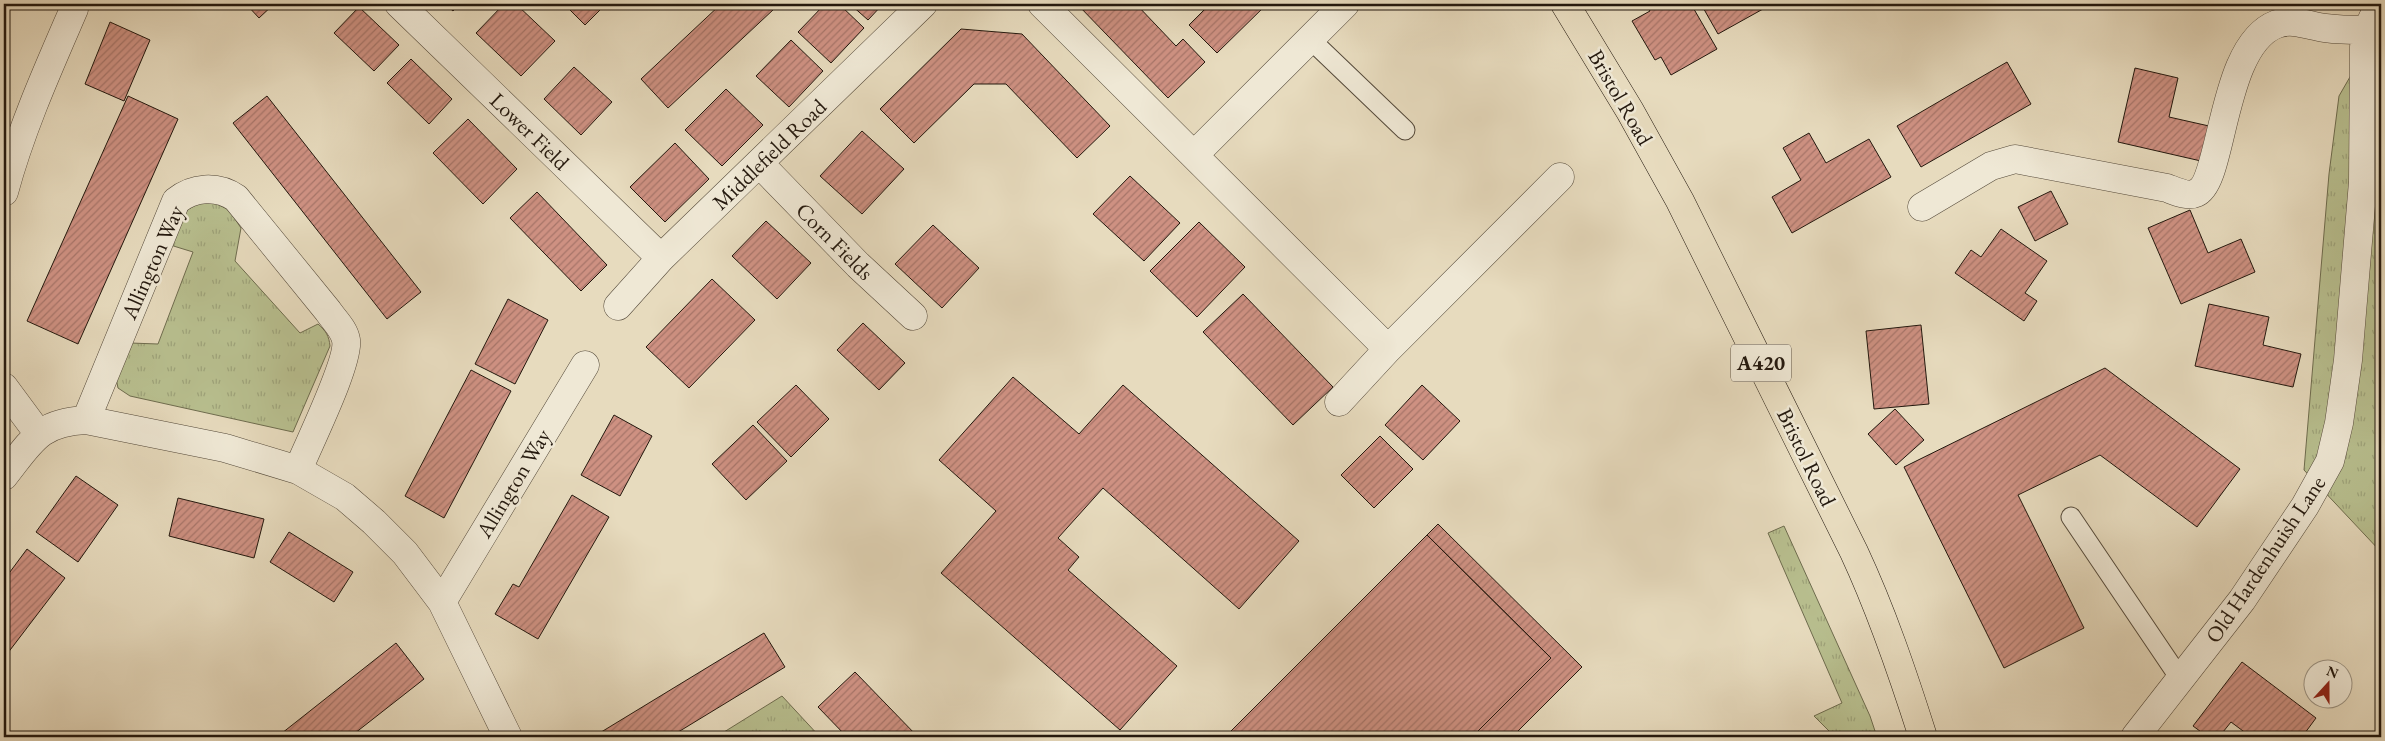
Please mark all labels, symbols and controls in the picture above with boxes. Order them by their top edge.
street label: Bristol Road [1582,44,1660,151]
street label: Lower Field [484,86,576,177]
street label: Middlefield Road [706,92,833,216]
street label: Corn Fields [790,196,880,286]
street label: Allington Way [114,200,191,325]
road number: A420 [1731,344,1791,382]
street label: Bristol Road [1770,403,1843,512]
street label: Allington Way [469,423,558,544]
street label: Old Hardenhuish Lane [2199,470,2332,649]
north arrow [2302,658,2352,708]
text: N [2324,661,2342,683]

